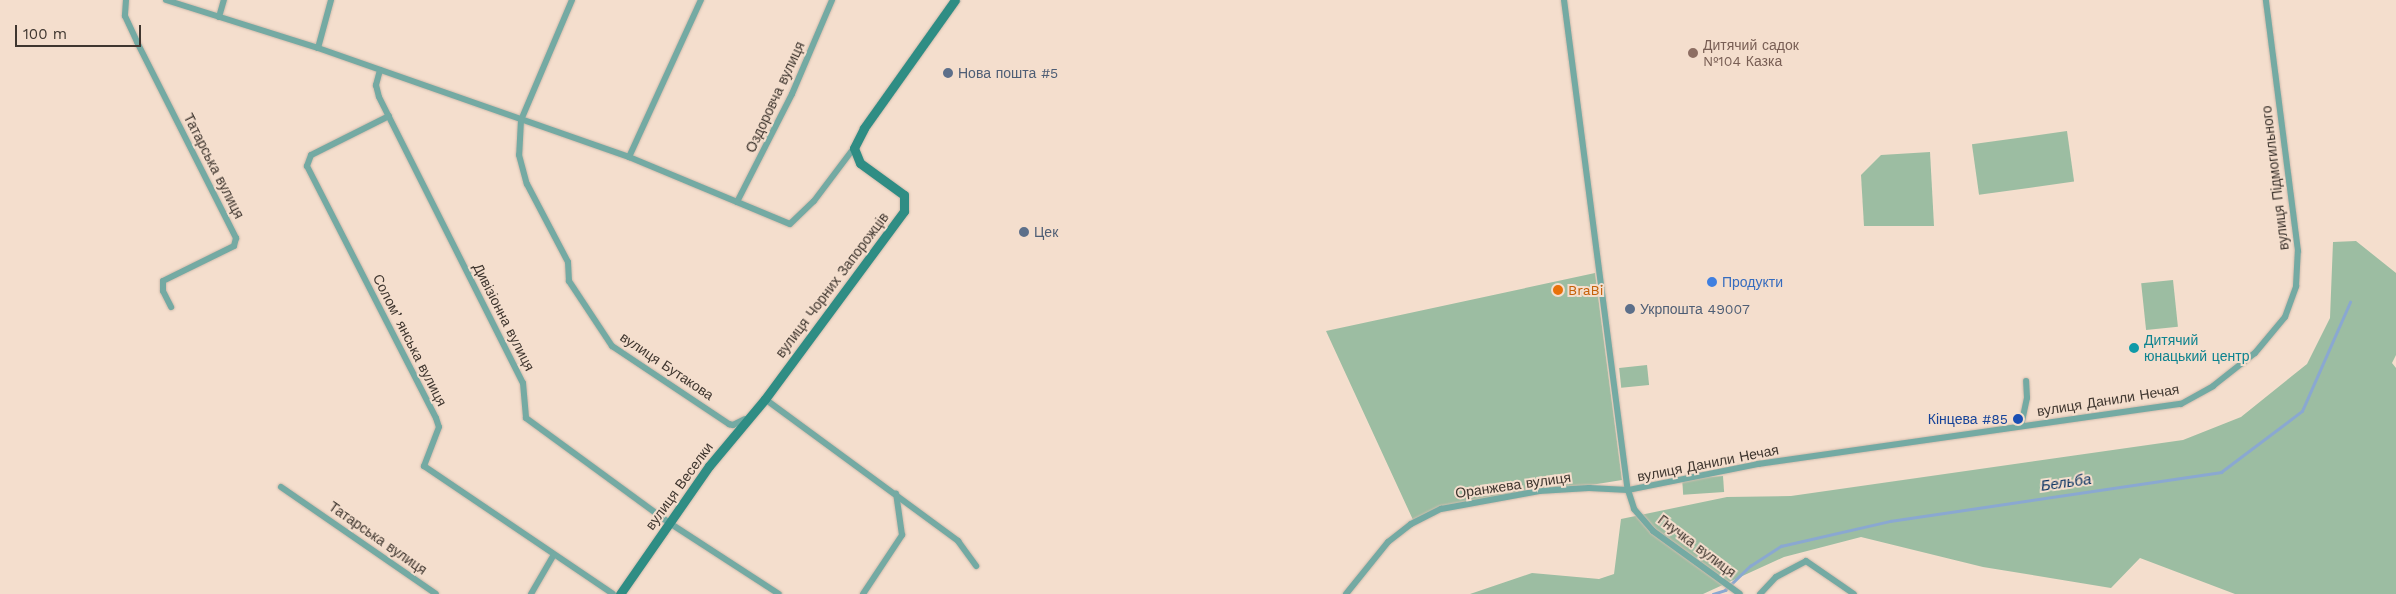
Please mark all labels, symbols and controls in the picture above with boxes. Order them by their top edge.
scale bar [18,15,144,47]
text: 100 m [23,25,67,43]
place label: Дитячий садок №104 Казка [1703,37,1799,70]
street label: Оздоровча вулиця [742,39,808,155]
marker: Дитячий садок №104 Казка [1687,47,1699,59]
place label: Нова пошта #5 [958,65,1058,81]
marker: Нова пошта #5 [942,67,954,79]
street label: вулиця Підмогильного [2258,105,2292,251]
street label: Татарська вулиця [180,111,248,221]
street label: вулиця Чорних Запорожців [772,209,892,361]
place label: Цек [1034,224,1058,240]
marker: Цек [1018,226,1030,238]
street label: Дивізіонна вулиця [470,260,538,374]
street label: Соломʼянська вулиця [369,271,451,409]
place label: Продукти [1722,274,1783,290]
marker: Продукти [1706,276,1718,288]
place label: BraBi [1568,282,1603,298]
marker: BraBi [1552,284,1564,296]
place label: Укрпошта 49007 [1640,301,1750,317]
marker: Укрпошта 49007 [1624,303,1636,315]
street label: вулиця Бутакова [617,328,717,404]
place label: Дитячий юнацький центр [2144,332,2249,364]
marker: Дитячий юнацький центр [2128,342,2140,354]
street label: вулиця Данили Нечая [2036,380,2180,420]
place label: Кінцева #85 [1928,411,2008,427]
marker: Кінцева #85 [2012,413,2024,425]
street label: вулиця Веселки [642,439,716,533]
street label: вулиця Данили Нечая [1636,441,1780,485]
street label: Оранжева вулиця [1454,469,1572,501]
water label: Бельба [2040,471,2092,495]
street label: Татарська вулиця [326,498,430,578]
street label: Гнучка вулиця [1655,511,1739,581]

